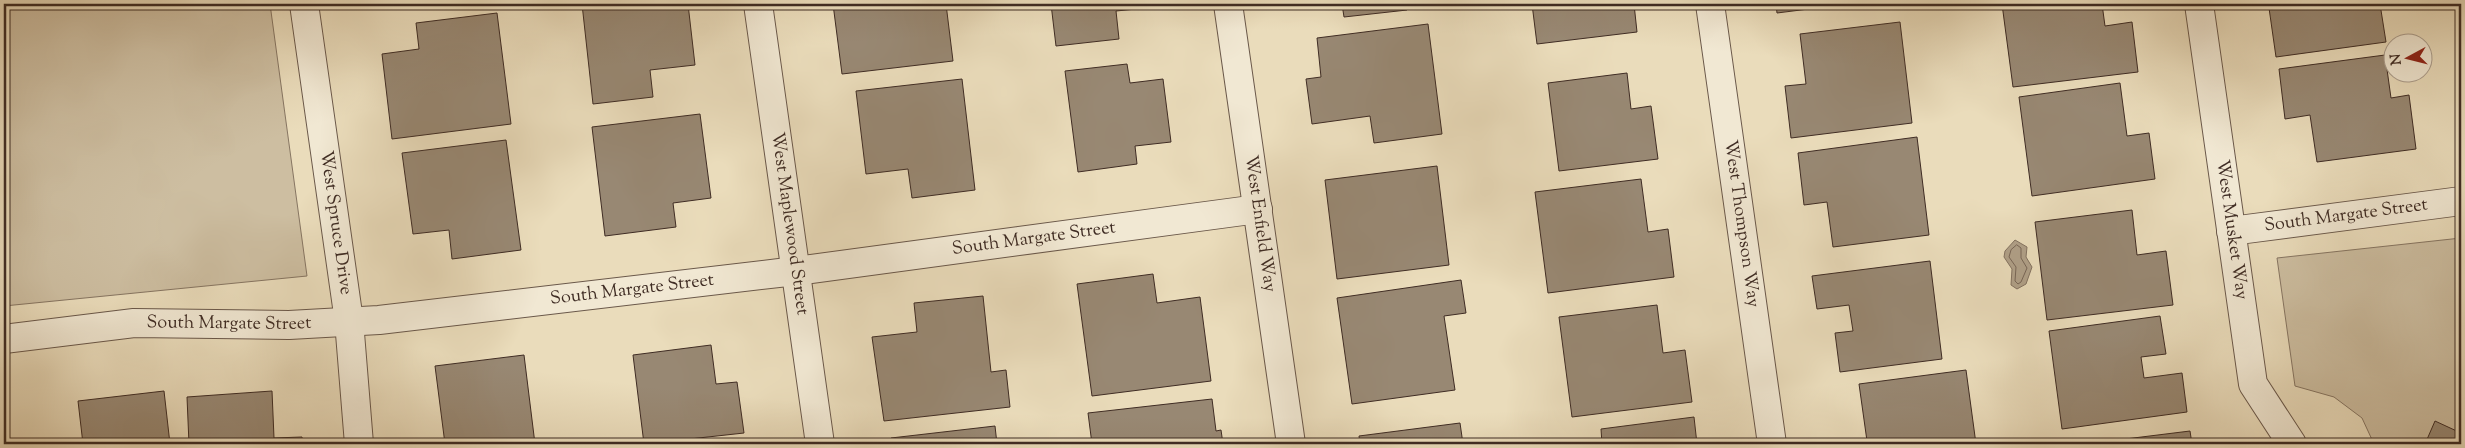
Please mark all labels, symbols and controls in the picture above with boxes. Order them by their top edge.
north arrow [2382,32,2432,82]
text: N [2386,53,2408,66]
street label: West Maplewood Street [763,131,815,317]
street label: West Thompson Way [1716,138,1766,309]
street label: West Spruce Drive [312,149,358,297]
street label: West Enfield Way [1237,154,1282,294]
street label: West Musket Way [2208,158,2254,301]
street label: South Margate Street [2263,192,2429,240]
street label: South Margate Street [951,215,1117,263]
street label: South Margate Street [549,268,715,313]
street label: South Margate Street [146,310,312,338]

